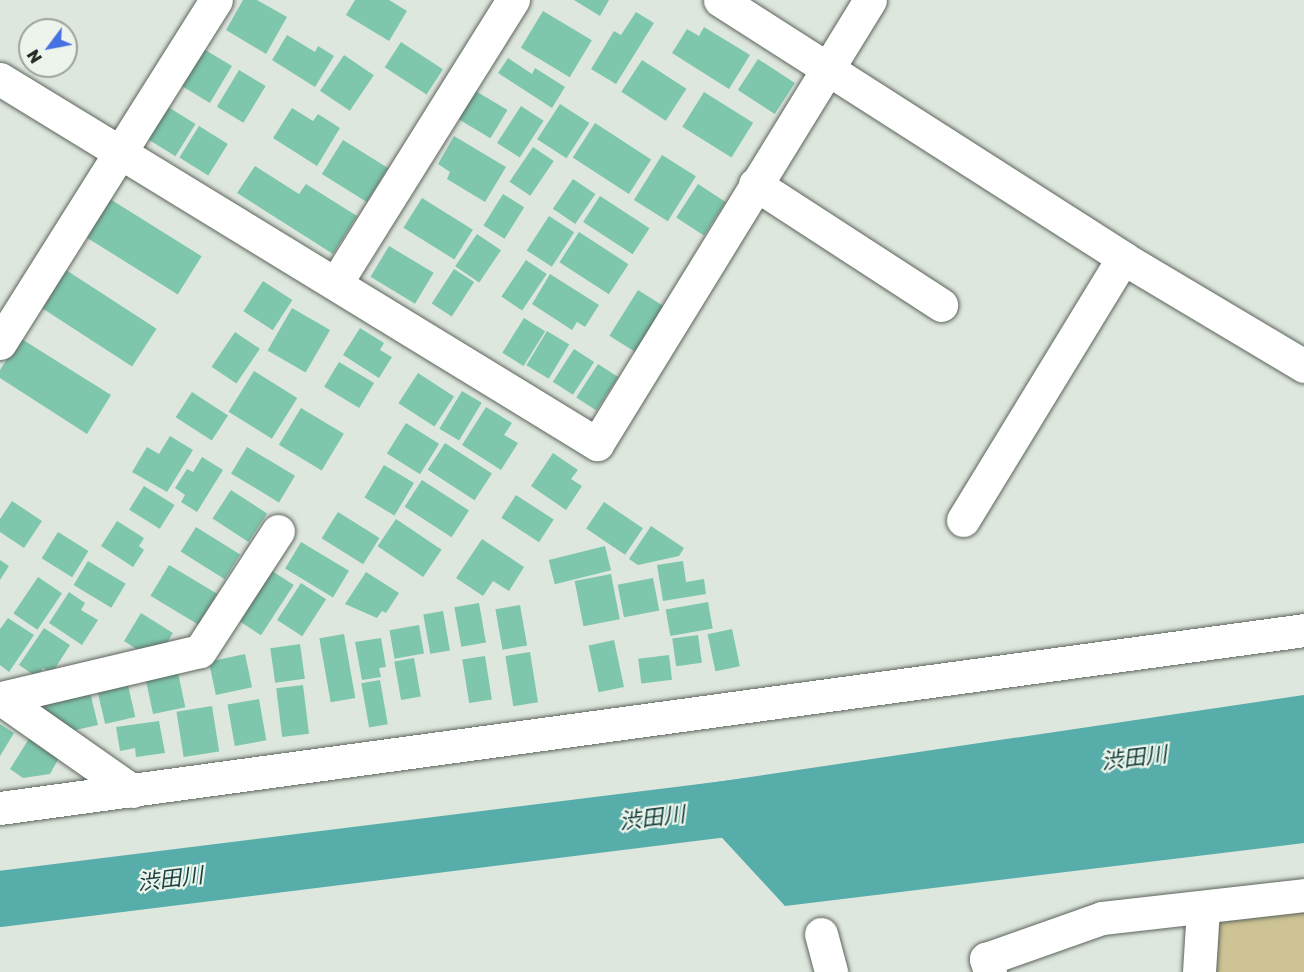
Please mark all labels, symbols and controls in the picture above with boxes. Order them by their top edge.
north arrow [18,18,78,78]
text: N [23,46,46,67]
water label: 渋田川 [1100,740,1168,774]
water label: 渋田川 [618,800,686,834]
water label: 渋田川 [136,861,204,895]

